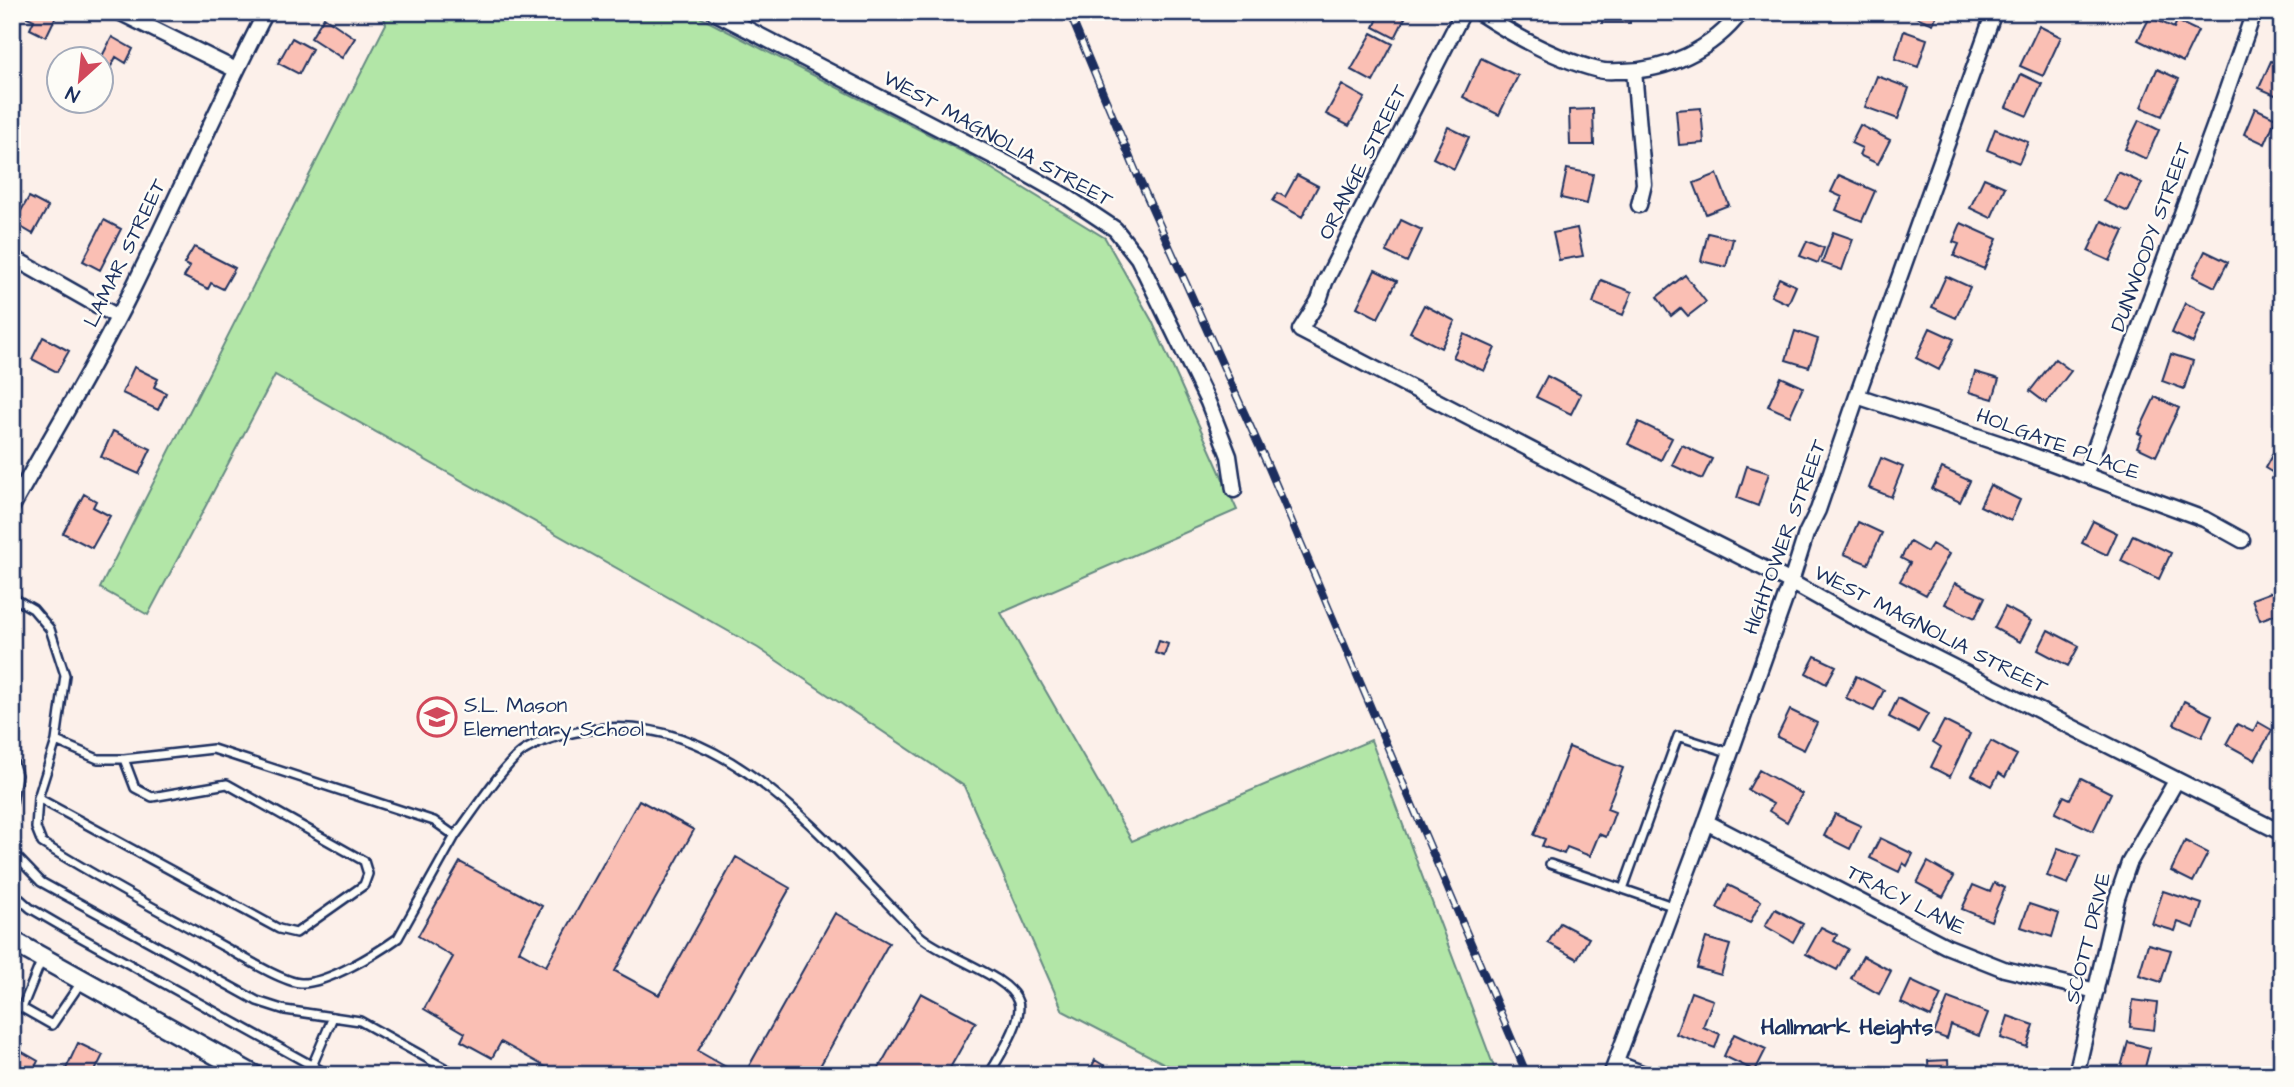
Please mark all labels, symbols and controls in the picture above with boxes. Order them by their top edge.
north arrow [46,46,116,116]
street label: WEST MAGNOLIA STREET [878,64,1119,215]
text: N [61,79,84,109]
street label: ORANGE STREET [1311,79,1415,245]
street label: DUNWOODY STREET [2103,138,2199,336]
street label: LAMAR STREET [77,173,174,332]
street label: HOLGATE PLACE [1972,401,2144,487]
street label: HIGHTOWER STREET [1736,435,1834,638]
street label: WEST MAGNOLIA STREET [1809,558,2054,702]
place label: S.L. Mason Elementary School [464,691,644,746]
school or university icon: S.L. Mason Elementary School [416,696,458,738]
street label: TRACY LANE [1842,858,1971,943]
street label: SCOTT DRIVE [2058,869,2118,1007]
district label: Hallmark Heights [1761,1011,1934,1044]

